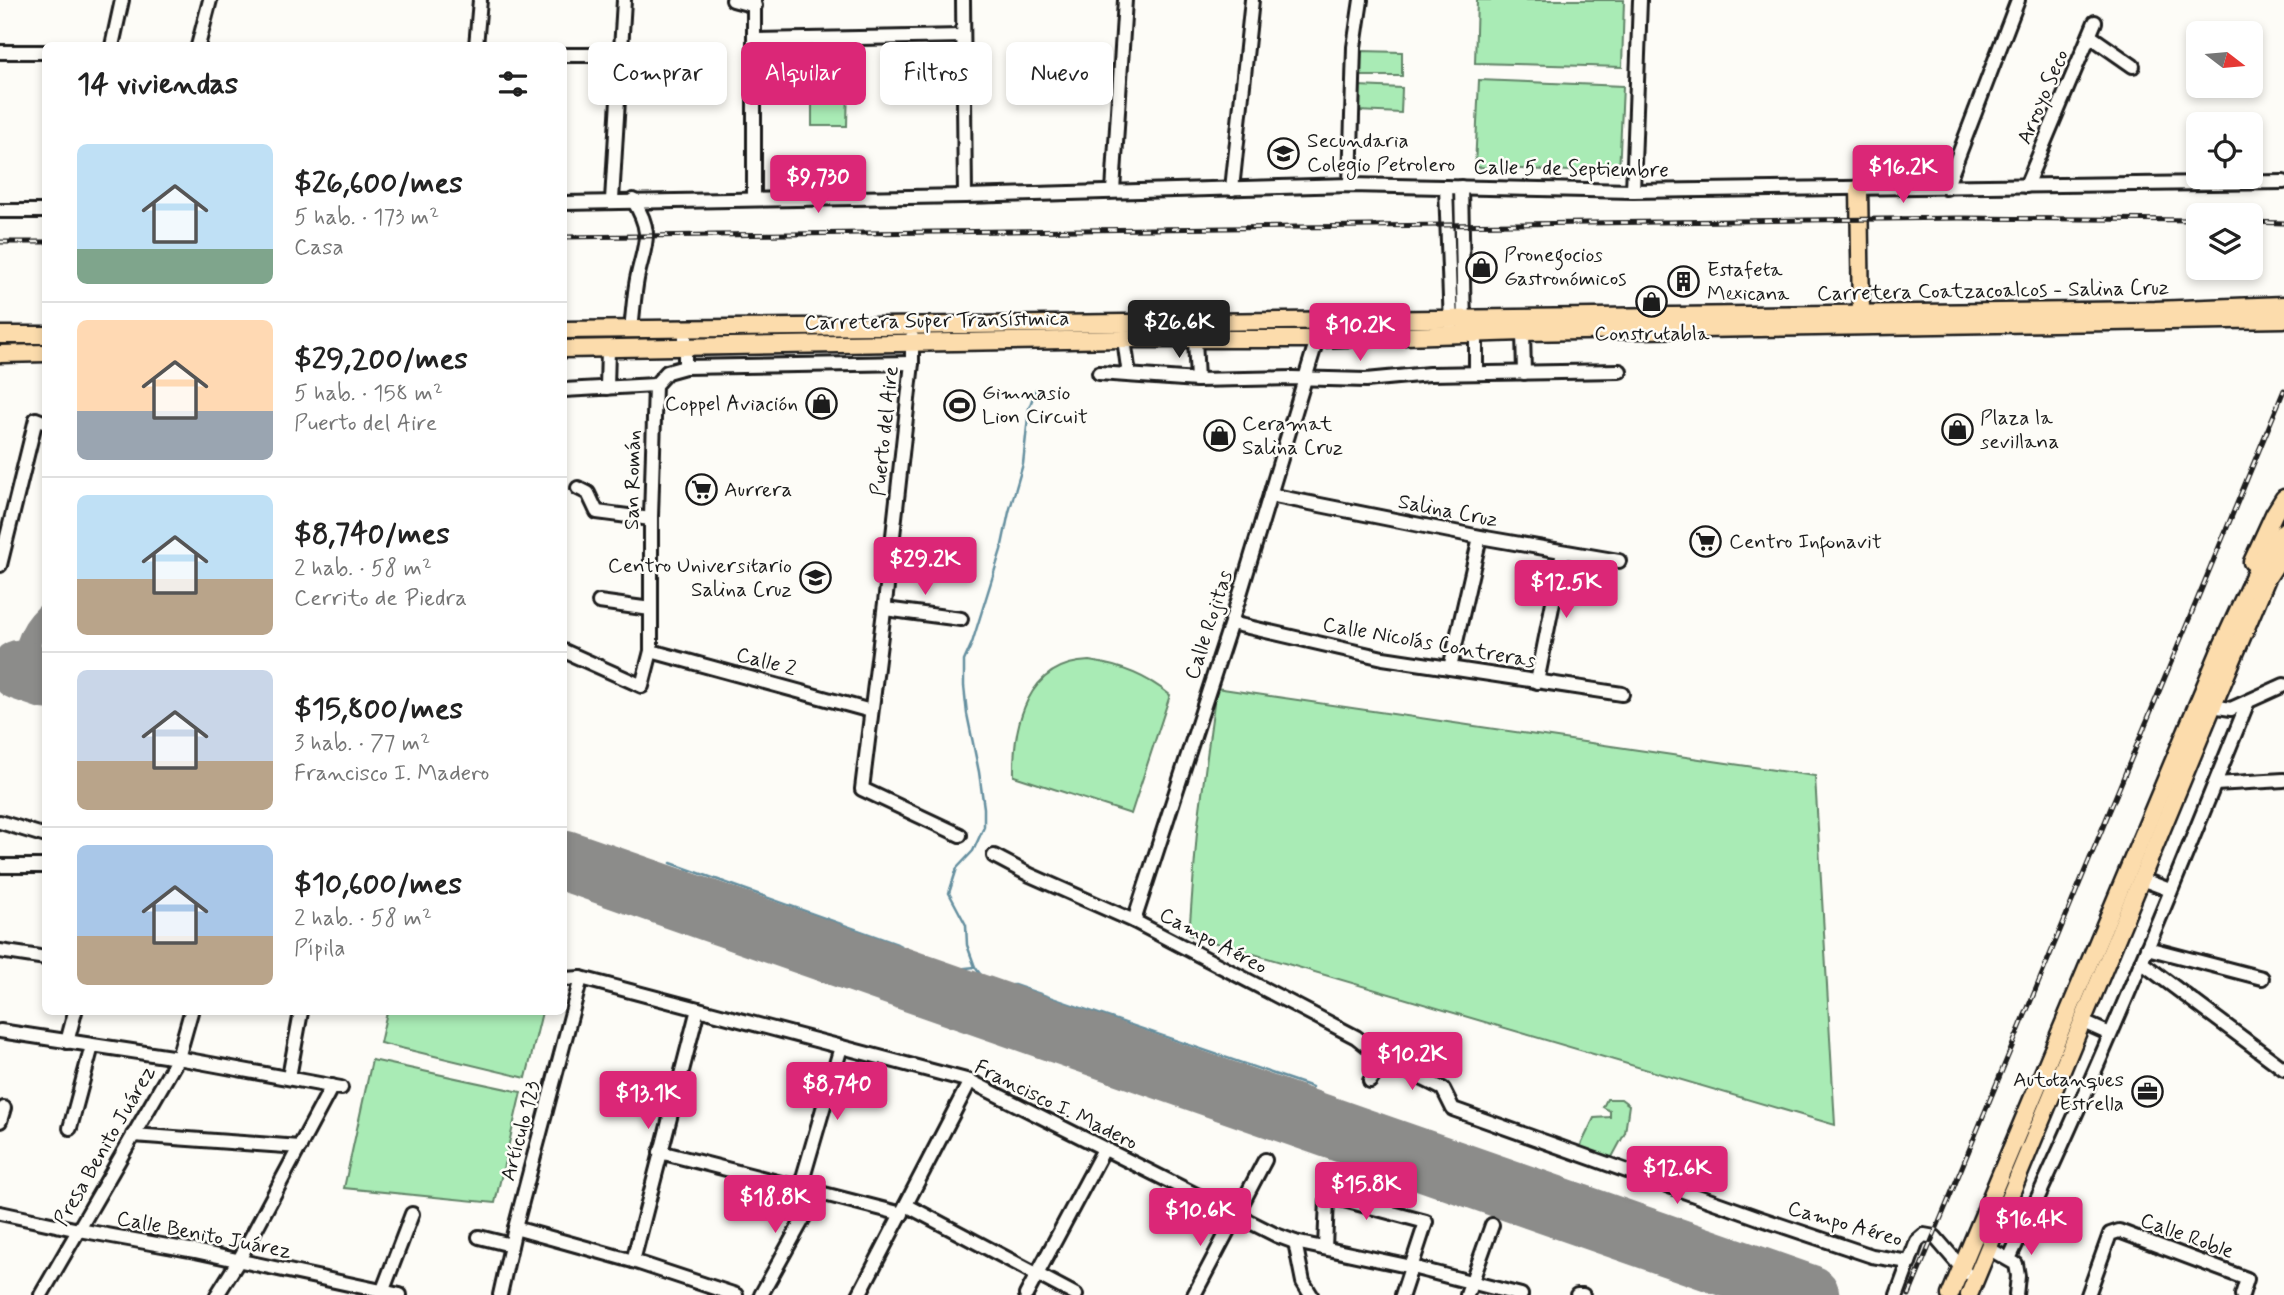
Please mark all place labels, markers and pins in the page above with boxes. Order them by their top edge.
place label: Secundaria Colegio Petrolero [1307,127,1455,180]
school or university icon: Secundaria Colegio Petrolero [1267,136,1301,170]
pin: $16.2K [1846,146,1960,205]
pin: $9,730 [761,156,875,215]
place label: Pronegocios Gastronómicos [1504,241,1627,293]
shop icon: Pronegocios Gastronómicos [1464,250,1498,284]
place label: Estafeta Mexicana [1707,256,1790,308]
building icon: Estafeta Mexicana [1667,265,1701,299]
shop icon: Construtabla [1635,285,1669,319]
pin: $26.6K [1122,300,1236,360]
pin: $10.2K [1303,304,1417,363]
place label: Construtabla [1594,320,1710,348]
place label: Gimnasio Lion Circuit [982,379,1088,431]
shop icon: Coppel Aviación [804,387,838,421]
sports icon: Gimnasio Lion Circuit [942,388,976,422]
place label: Coppel Aviación [665,390,798,418]
place label: Plaza la sevillana [1980,404,2059,456]
place label: Ceramat Salina Cruz [1242,410,1343,462]
shop icon: Plaza la sevillana [1940,413,1974,447]
shop icon: Ceramat Salina Cruz [1202,419,1236,453]
supermarket icon: Aurrera [684,473,718,507]
place label: Aurrera [724,476,792,504]
supermarket icon: Centro Infonavit [1689,525,1723,559]
place label: Centro Infonavit [1729,528,1882,558]
pin: $29.2K [868,538,982,597]
place label: Centro Universitario Salina Cruz [608,552,792,604]
pin: $12.5K [1509,560,1623,620]
school or university icon: Centro Universitario Salina Cruz [798,561,832,595]
pin: $10.2K [1355,1032,1469,1092]
pin: $8,740 [780,1062,894,1122]
place label: Autotanques Estrella [2013,1066,2124,1118]
pin: $13.1K [591,1072,705,1131]
office icon: Autotanques Estrella [2130,1075,2164,1109]
pin: $12.6K [1620,1146,1734,1206]
pin: $15.8K [1309,1162,1423,1222]
pin: $18.8K [718,1176,832,1235]
pin: $10.6K [1143,1188,1257,1248]
pin: $16.4K [1974,1198,2088,1257]

